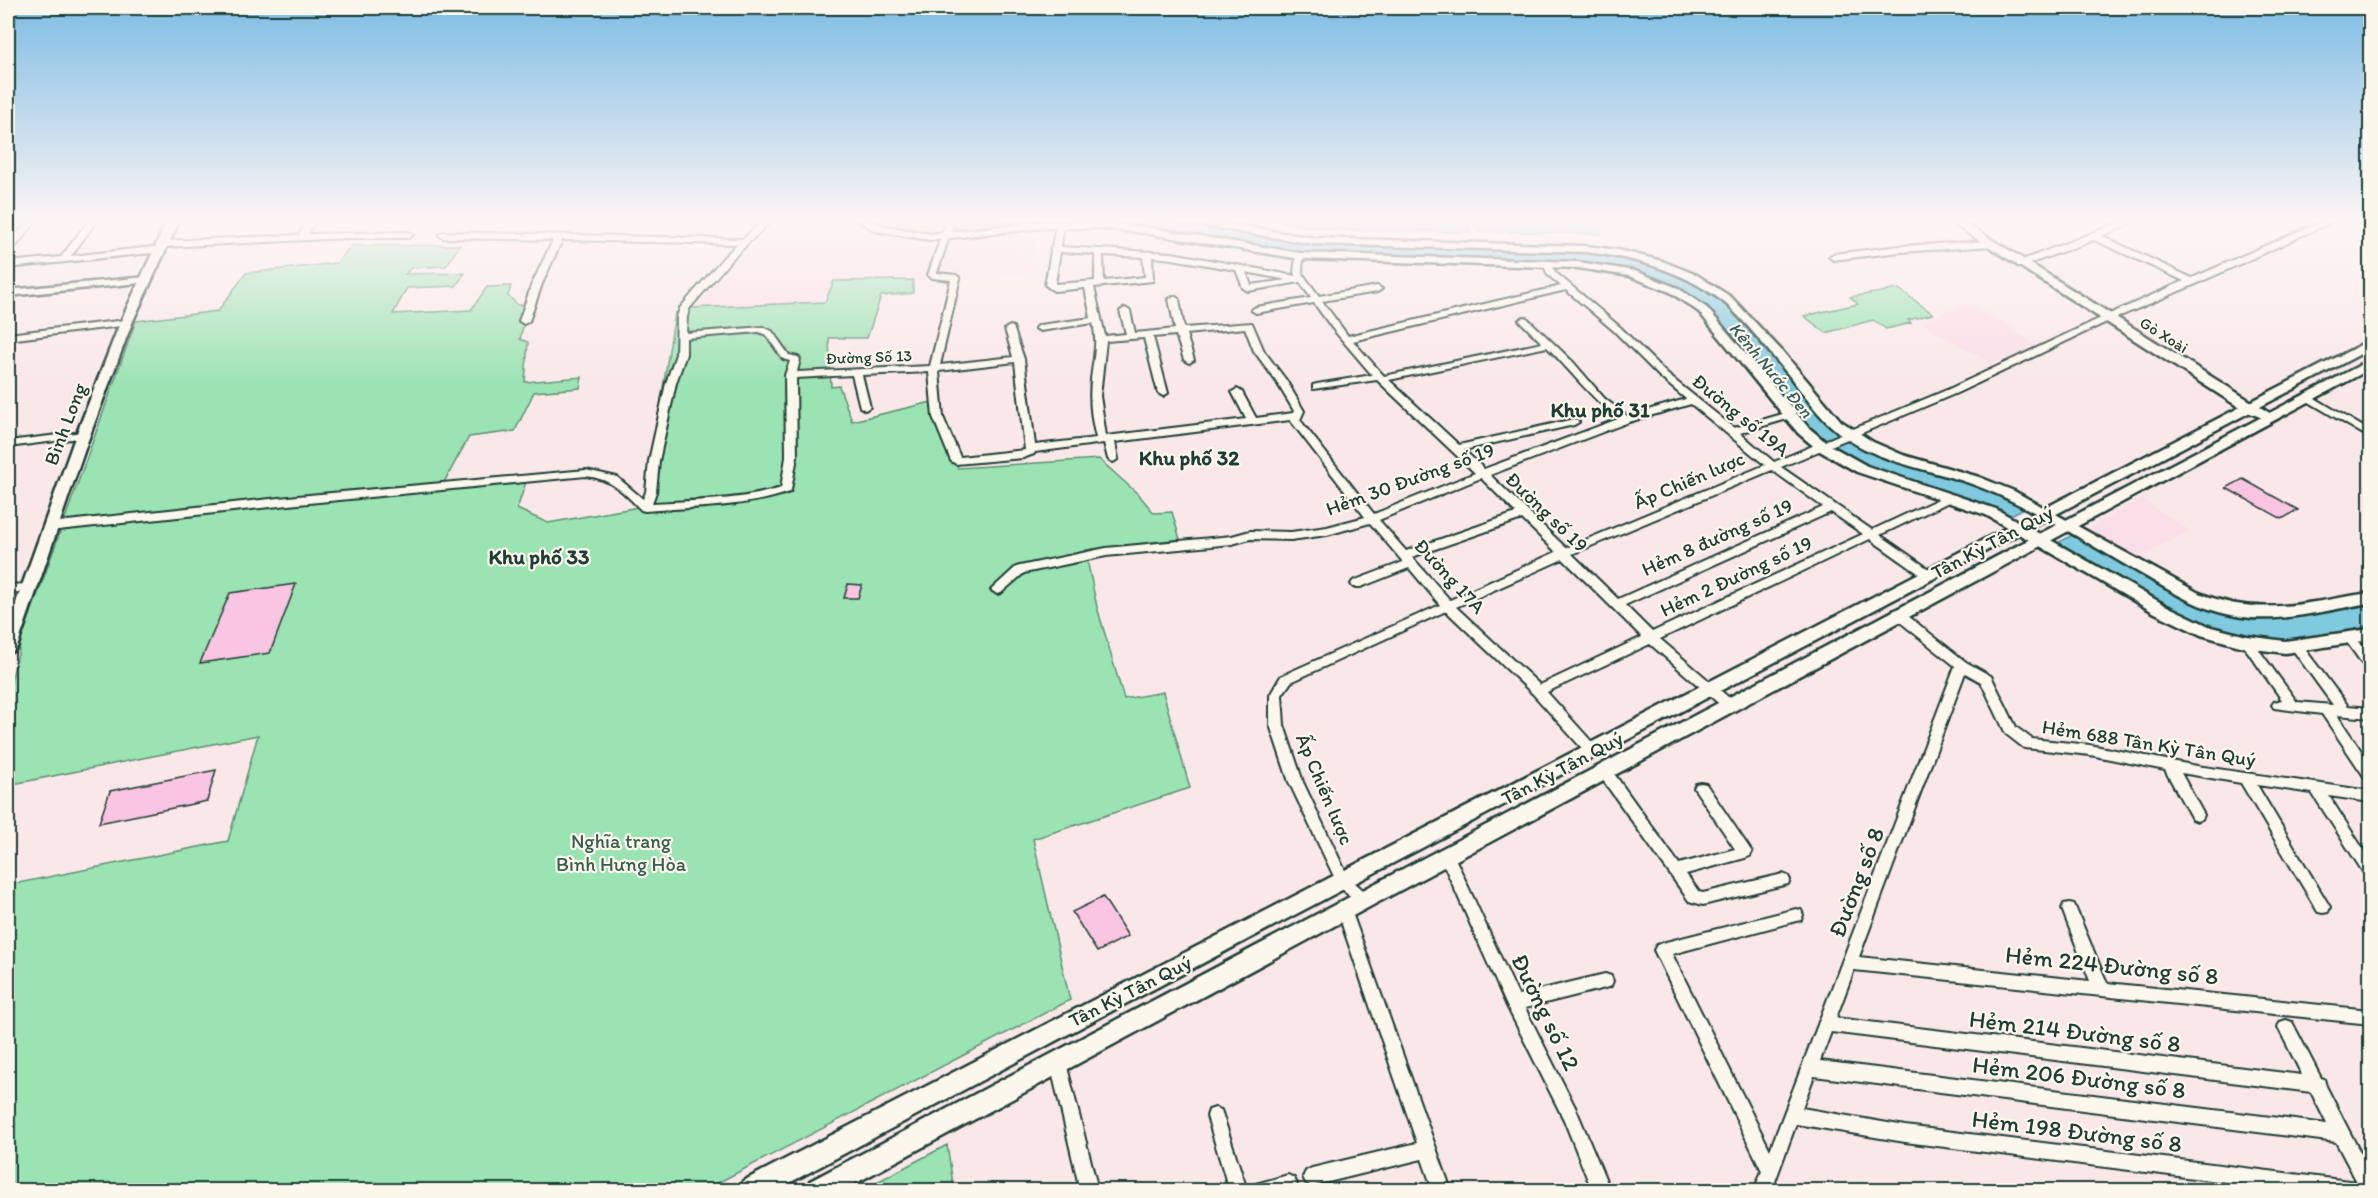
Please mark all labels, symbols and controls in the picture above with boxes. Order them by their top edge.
street label: Gò Xoài [2136,313,2192,357]
water label: Kênh Nước Đen [1725,318,1818,423]
street label: Đường Số 13 [826,346,913,368]
street label: Đường số 19A [1688,369,1795,462]
street label: Bình Long [38,379,92,468]
district label: Khu phố 31 [1550,397,1650,423]
street label: Hẻm 30 Đường số 19 [1322,437,1498,521]
district label: Khu phố 32 [1139,445,1239,471]
street label: Ấp Chiến lược [1630,446,1748,514]
street label: Đường số 19 [1501,467,1593,557]
street label: Hẻm 8 đường số 19 [1638,493,1796,581]
street label: Tân Kỳ Tân Quý [1927,500,2057,584]
street label: Hẻm 2 Đường số 19 [1656,530,1816,622]
street label: Đường 17A [1409,534,1491,619]
district label: Khu phố 33 [489,544,589,570]
street label: Hẻm 688 Tân Kỳ Tân Quý [2040,714,2258,772]
street label: Tân Kỳ Tân Quý [1497,726,1627,810]
street label: Ấp Chiến lược [1291,730,1359,848]
street label: Đường số 8 [1822,823,1890,941]
park label: Nghĩa trang Bình Hưng Hòa [556,829,687,876]
street label: Hẻm 224 Đường số 8 [2004,939,2220,991]
street label: Đường số 12 [1505,949,1587,1075]
street label: Tân Kỳ Tân Quý [1065,950,1196,1032]
street label: Hẻm 214 Đường số 8 [1968,1004,2182,1058]
street label: Hẻm 206 Đường số 8 [1971,1050,2187,1104]
street label: Hẻm 198 Đường số 8 [1970,1104,2184,1158]

